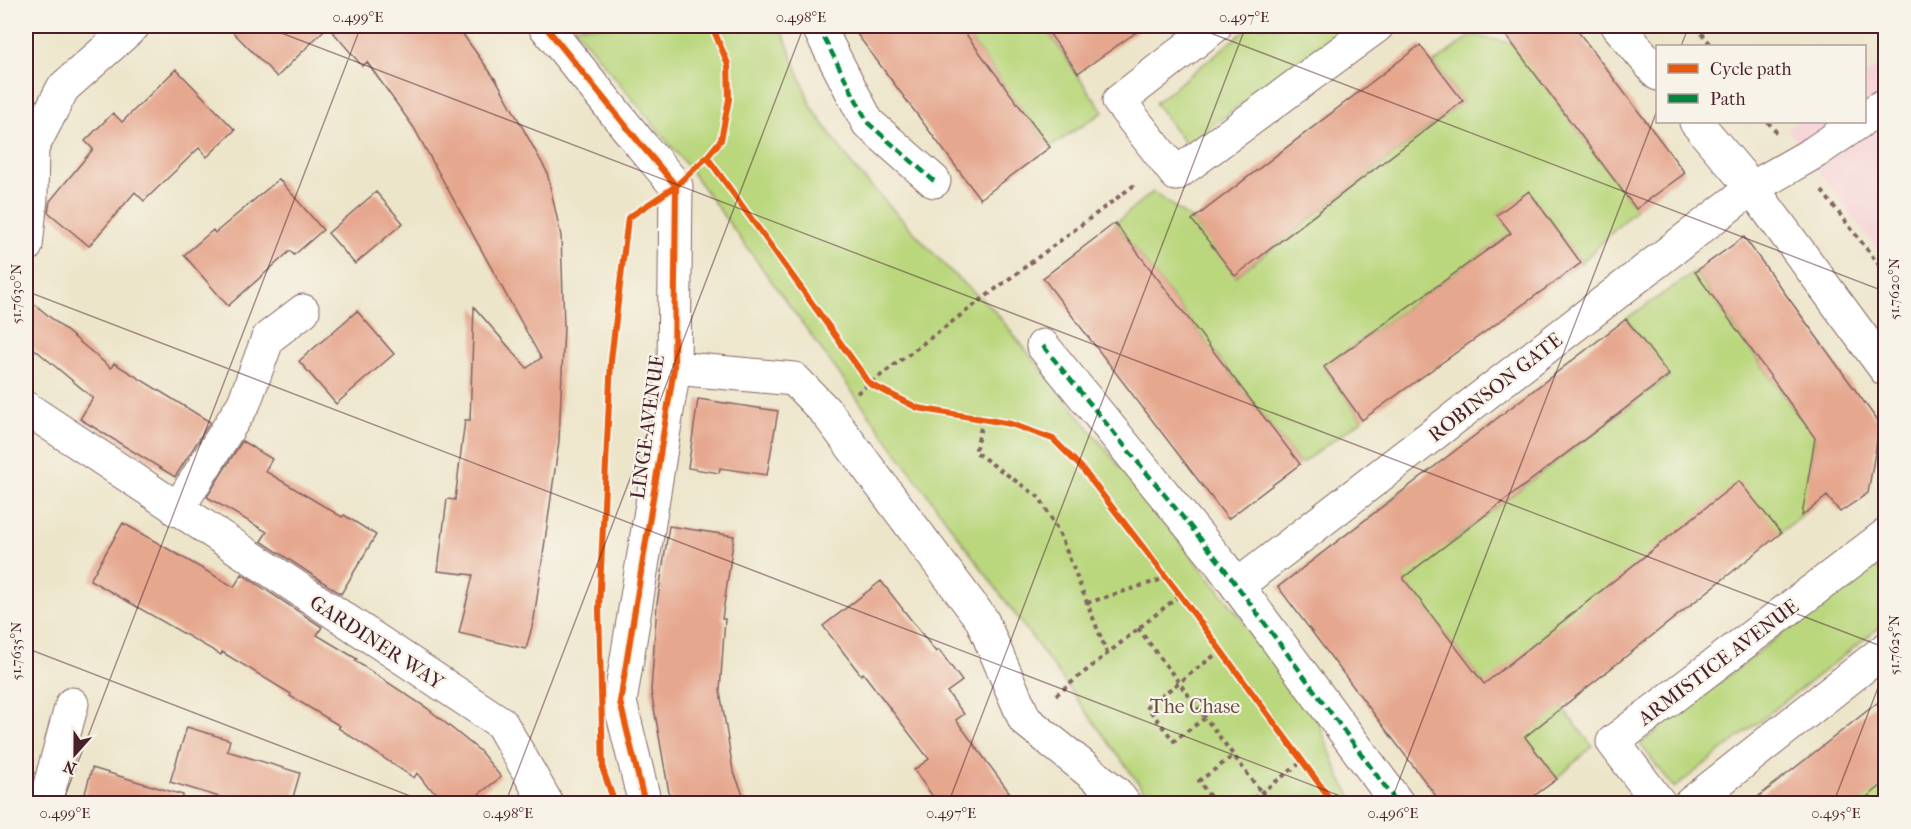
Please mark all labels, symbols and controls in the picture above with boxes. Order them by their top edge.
text: 0.499°E [333,8,383,26]
text: 0.498°E [776,8,826,26]
text: 0.497°E [1219,8,1269,26]
legend [1656,45,1866,123]
text: Cycle path [1710,59,1791,80]
text: Path [1710,89,1746,110]
text: 51.7620°N [1885,257,1903,320]
text: 51.7630°N [7,263,25,324]
street label: ROBINSON GATE [1424,328,1567,447]
street label: LINGE AVENUE [626,353,669,501]
street label: GARDINER WAY [305,591,449,695]
street label: ARMISTICE AVENUE [1633,595,1803,731]
text: 51.7625°N [1885,614,1903,675]
text: 51.7635°N [7,621,25,680]
park label: The Chase [1150,695,1240,718]
north arrow [45,724,105,784]
text: N [60,756,79,779]
text: 0.499°E [40,804,90,822]
text: 0.498°E [483,804,533,822]
text: 0.497°E [926,804,976,822]
text: 0.496°E [1367,804,1419,822]
text: 0.495°E [1811,804,1861,822]

